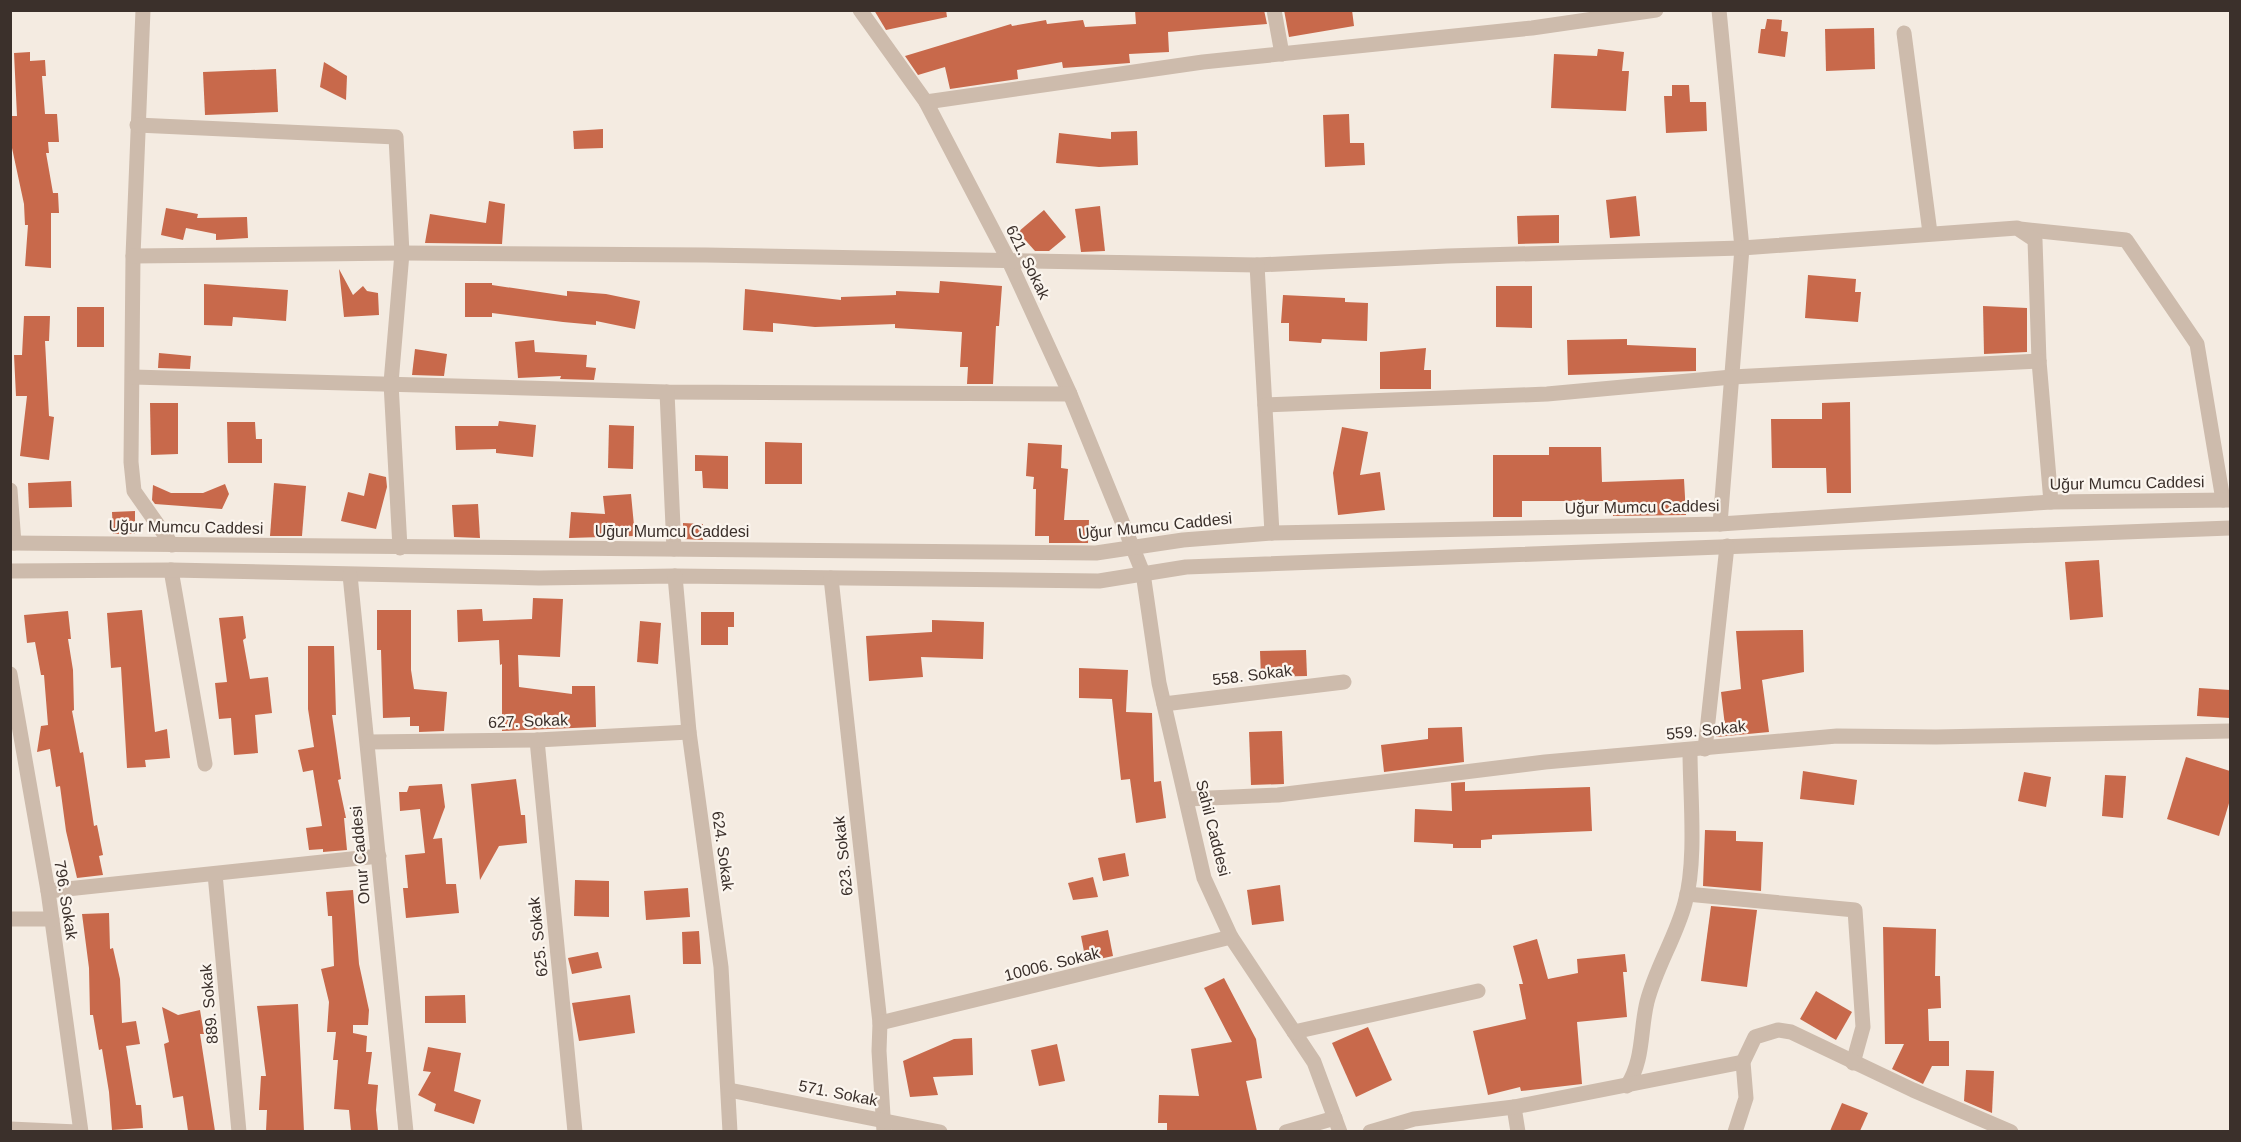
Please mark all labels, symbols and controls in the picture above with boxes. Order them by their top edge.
street label: 621. Sokak [1003,222,1054,303]
street label: Uğur Mumcu Caddesi [2049,473,2205,493]
street label: Uğur Mumcu Caddesi [1564,497,1720,517]
street label: Uğur Mumcu Caddesi [1077,509,1233,543]
street label: Uğur Mumcu Caddesi [108,517,264,537]
street label: Uğur Mumcu Caddesi [595,523,749,540]
street label: 558. Sokak [1211,662,1294,688]
street label: 627. Sokak [488,711,569,731]
street label: 559. Sokak [1665,717,1748,743]
street label: Sahil Caddesi [1193,778,1233,878]
street label: Onur Caddesi [347,805,373,905]
street label: 624. Sokak [709,810,737,893]
street label: 623. Sokak [830,814,856,897]
street label: 796. Sokak [51,859,81,942]
street label: 625. Sokak [525,895,551,978]
street label: 10006. Sokak [1002,944,1102,984]
street label: 889. Sokak [197,962,221,1045]
street label: 571. Sokak [797,1077,880,1109]

